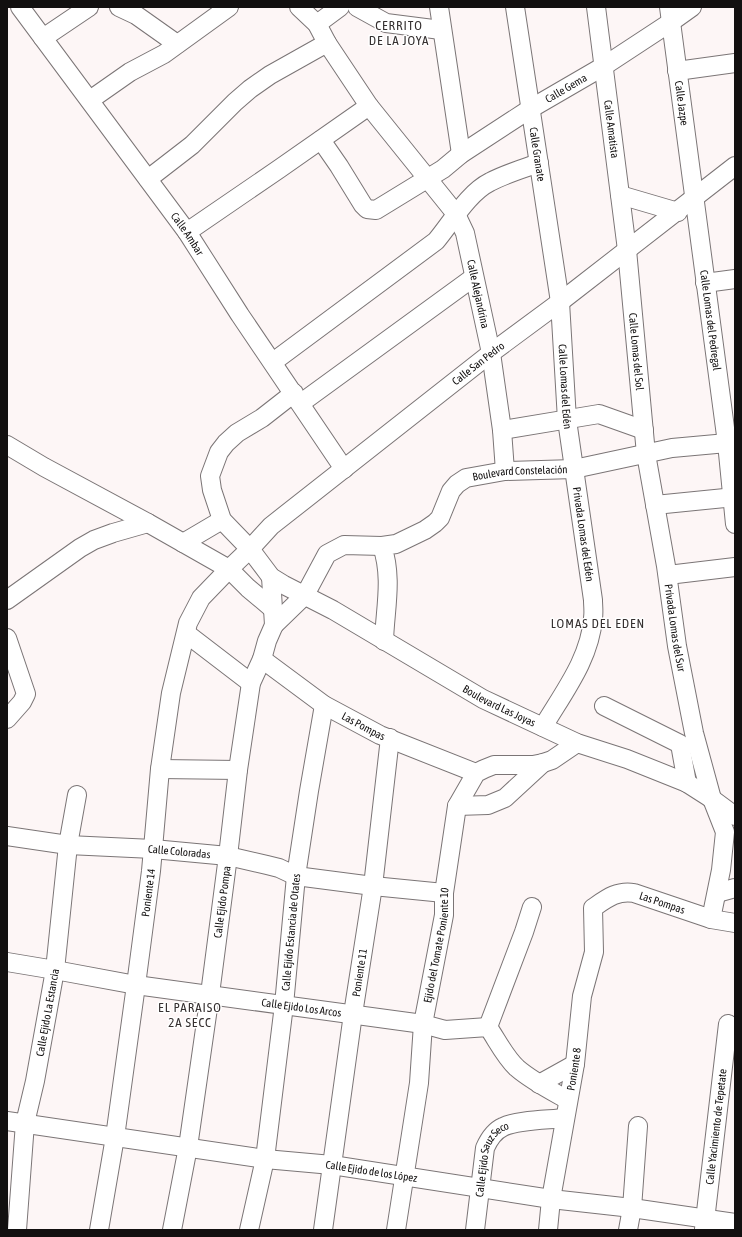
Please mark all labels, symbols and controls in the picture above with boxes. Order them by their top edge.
district label: CERRITO DE LA JOYA [369,18,429,48]
street label: Calle Gema [543,71,589,105]
street label: Calle Jazpe [673,80,691,126]
street label: Calle Amatista [602,99,621,159]
street label: Calle Granate [527,126,548,182]
street label: Calle Ambar [169,210,207,258]
street label: Calle Alejandrina [465,258,491,329]
street label: Calle Lomas del Pedregal [698,269,723,371]
street label: Calle Lomas del Sol [627,312,646,391]
street label: Calle San Pedro [450,339,507,387]
street label: Calle Lomas del Edén [556,344,574,430]
street label: Boulevard Constelación [472,463,568,483]
street label: Privada Lomas del Edén [571,486,596,582]
street label: Privada Lomas del Sur [663,583,688,673]
district label: LOMAS DEL EDEN [551,616,645,631]
street label: Boulevard Las Joyas [461,682,538,729]
street label: Las Pompas [340,710,387,742]
street label: Calle Coloradas [148,843,211,860]
street label: Calle Ejido Pompa [211,865,233,939]
street label: Poniente 14 [139,868,157,917]
street label: Calle Ejido Estancia de Otates [279,873,302,992]
street label: Ejido del Tomate Poniente 10 [421,887,451,1004]
street label: Las Pompas [638,889,687,916]
street label: Poniente 11 [350,948,369,998]
street label: Calle Ejido La Estancia [34,968,61,1057]
street label: Calle Ejido Los Arcos [261,996,342,1019]
district label: EL PARAISO 2A SECC [158,1000,222,1030]
street label: Poniente 8 [564,1047,583,1092]
street label: Calle Yacimiento de Tepetate [703,1068,729,1185]
street label: Calle Ejido Sauz Seco [473,1119,510,1198]
street label: Calle Ejido de los López [325,1158,418,1184]

